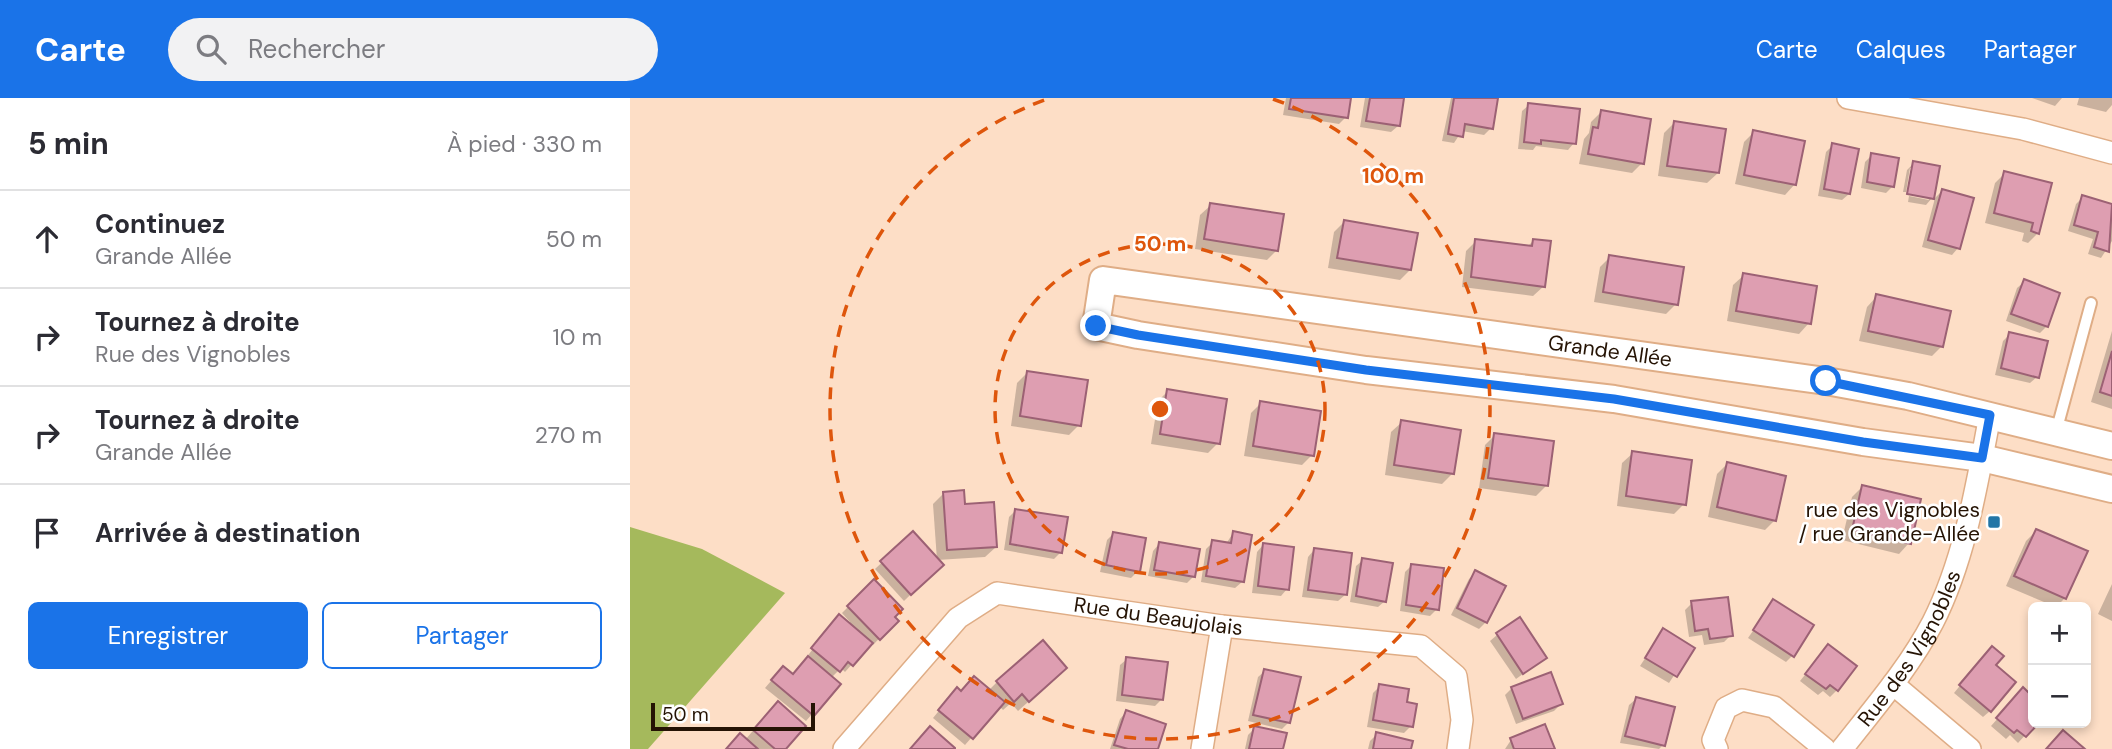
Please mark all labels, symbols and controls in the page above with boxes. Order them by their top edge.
search box [168,18,658,81]
text: Carte [35,28,126,71]
icon: search [192,30,230,68]
text: Rechercher [248,32,385,66]
text: Carte [1756,34,1818,65]
text: Calques [1856,34,1946,65]
text: Partager [1984,34,2077,65]
text: 5 min [28,124,109,163]
text: À pied · 330 m [447,129,602,159]
text: 100 m [1362,162,1424,190]
text: Continuez [95,207,225,241]
icon: ahead [28,220,66,258]
text: 50 m [546,224,602,254]
text: 50 m [1134,230,1186,258]
text: Grande Allée [95,241,232,271]
text: Tournez à droite [95,305,300,339]
route end [1080,310,1111,341]
icon: right [28,318,66,356]
text: 10 m [552,322,602,352]
street label: Grande Allée [1546,328,1674,374]
text: Rue des Vignobles [95,339,291,369]
route start [1810,365,1841,396]
centre of rings [1148,397,1172,421]
text: Tournez à droite [95,403,300,437]
icon: right [28,416,66,454]
text: 270 m [535,420,602,450]
text: Grande Allée [95,437,232,467]
place label: rue des Vignobles / rue Grande-Allée [1799,496,1980,548]
icon: arrive [28,514,66,552]
marker: rue des Vignobles / rue Grande-Allée [1986,514,2002,530]
text: Arrivée à destination [95,516,361,550]
street label: Rue des Vignobles [1851,567,1967,732]
street label: Rue du Beaujolais [1072,590,1244,642]
button: Enregistrer [28,602,308,669]
button: Partager [322,602,602,669]
map controls [2028,602,2091,728]
button: + [2028,602,2091,665]
button: − [2028,665,2091,728]
scale bar [651,700,816,732]
text: 50 m [662,702,709,727]

